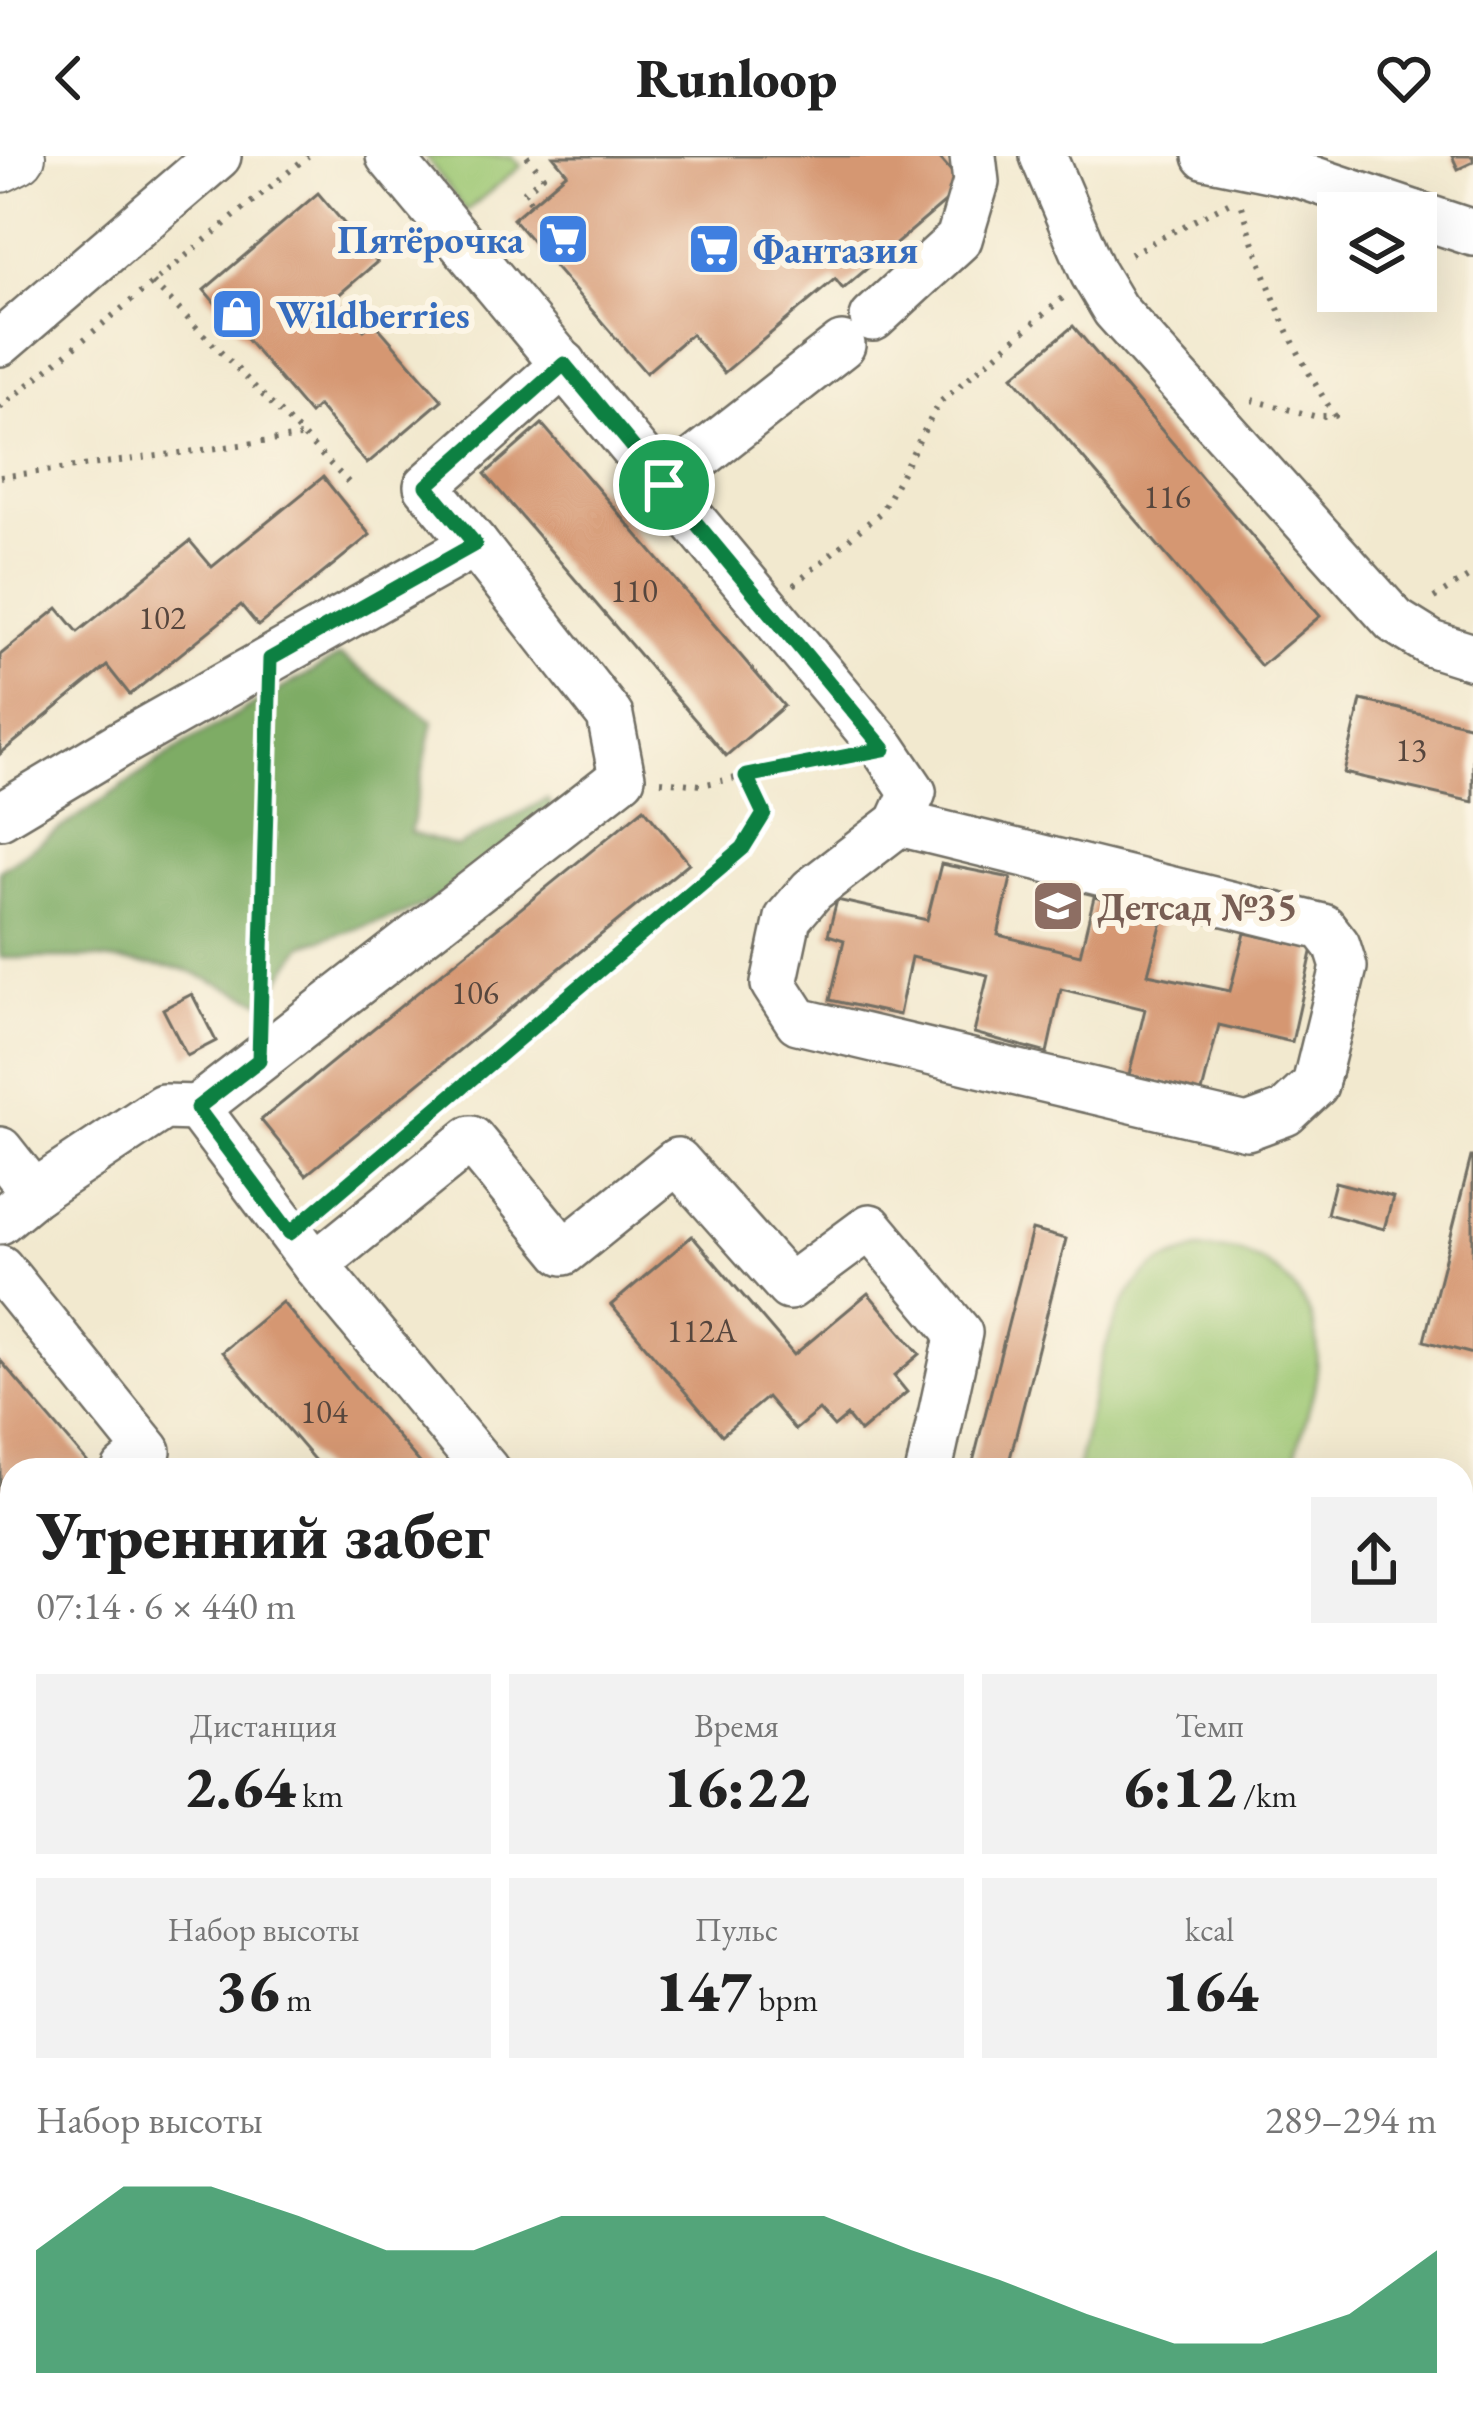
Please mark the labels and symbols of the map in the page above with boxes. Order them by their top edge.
supermarket icon: Пятёрочка [535,211,591,267]
place label: Пятёрочка [337,214,525,265]
supermarket icon: Фантазия [686,221,742,277]
place label: Фантазия [753,224,918,275]
shop icon: Wildberries [209,286,265,342]
place label: Wildberries [276,289,470,340]
pin [613,434,715,536]
house number: 116 [1143,475,1191,518]
house number: 110 [610,569,658,612]
house number: 102 [138,596,186,639]
house number: 13 [1395,728,1427,771]
school or university icon: Детсад №35 [1030,878,1086,934]
place label: Детсад №35 [1097,881,1298,932]
house number: 106 [451,971,499,1014]
house number: 112А [667,1309,737,1352]
house number: 104 [300,1390,348,1433]

